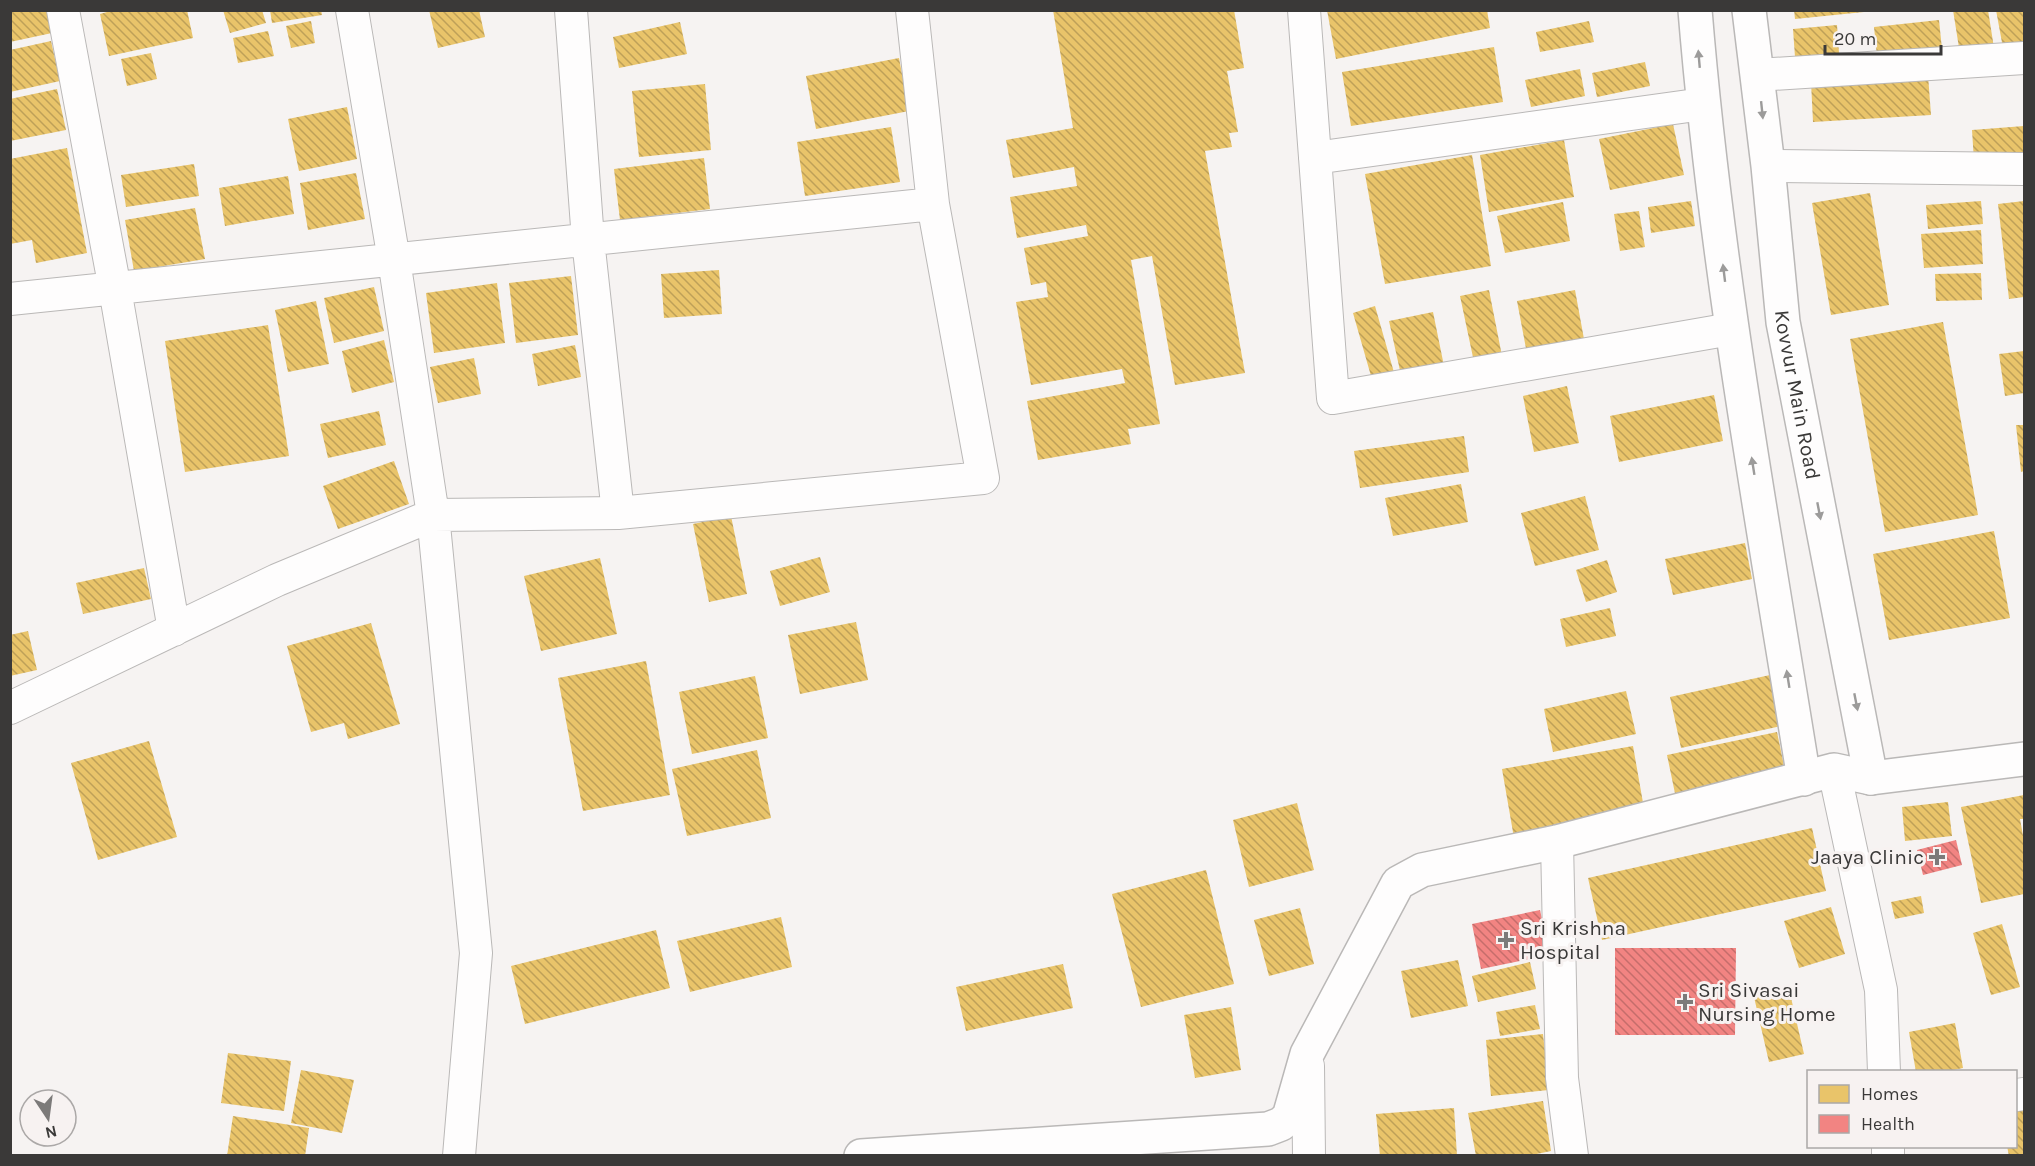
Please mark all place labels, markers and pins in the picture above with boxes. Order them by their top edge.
place label: Jaaya Clinic [1811,845,1924,869]
marker: Jaaya Clinic [1928,848,1946,866]
place label: Sri Krishna Hospital [1520,916,1626,964]
marker: Sri Krishna Hospital [1497,931,1515,949]
place label: Sri Sivasai Nursing Home [1698,978,1835,1026]
marker: Sri Sivasai Nursing Home [1676,993,1694,1011]

